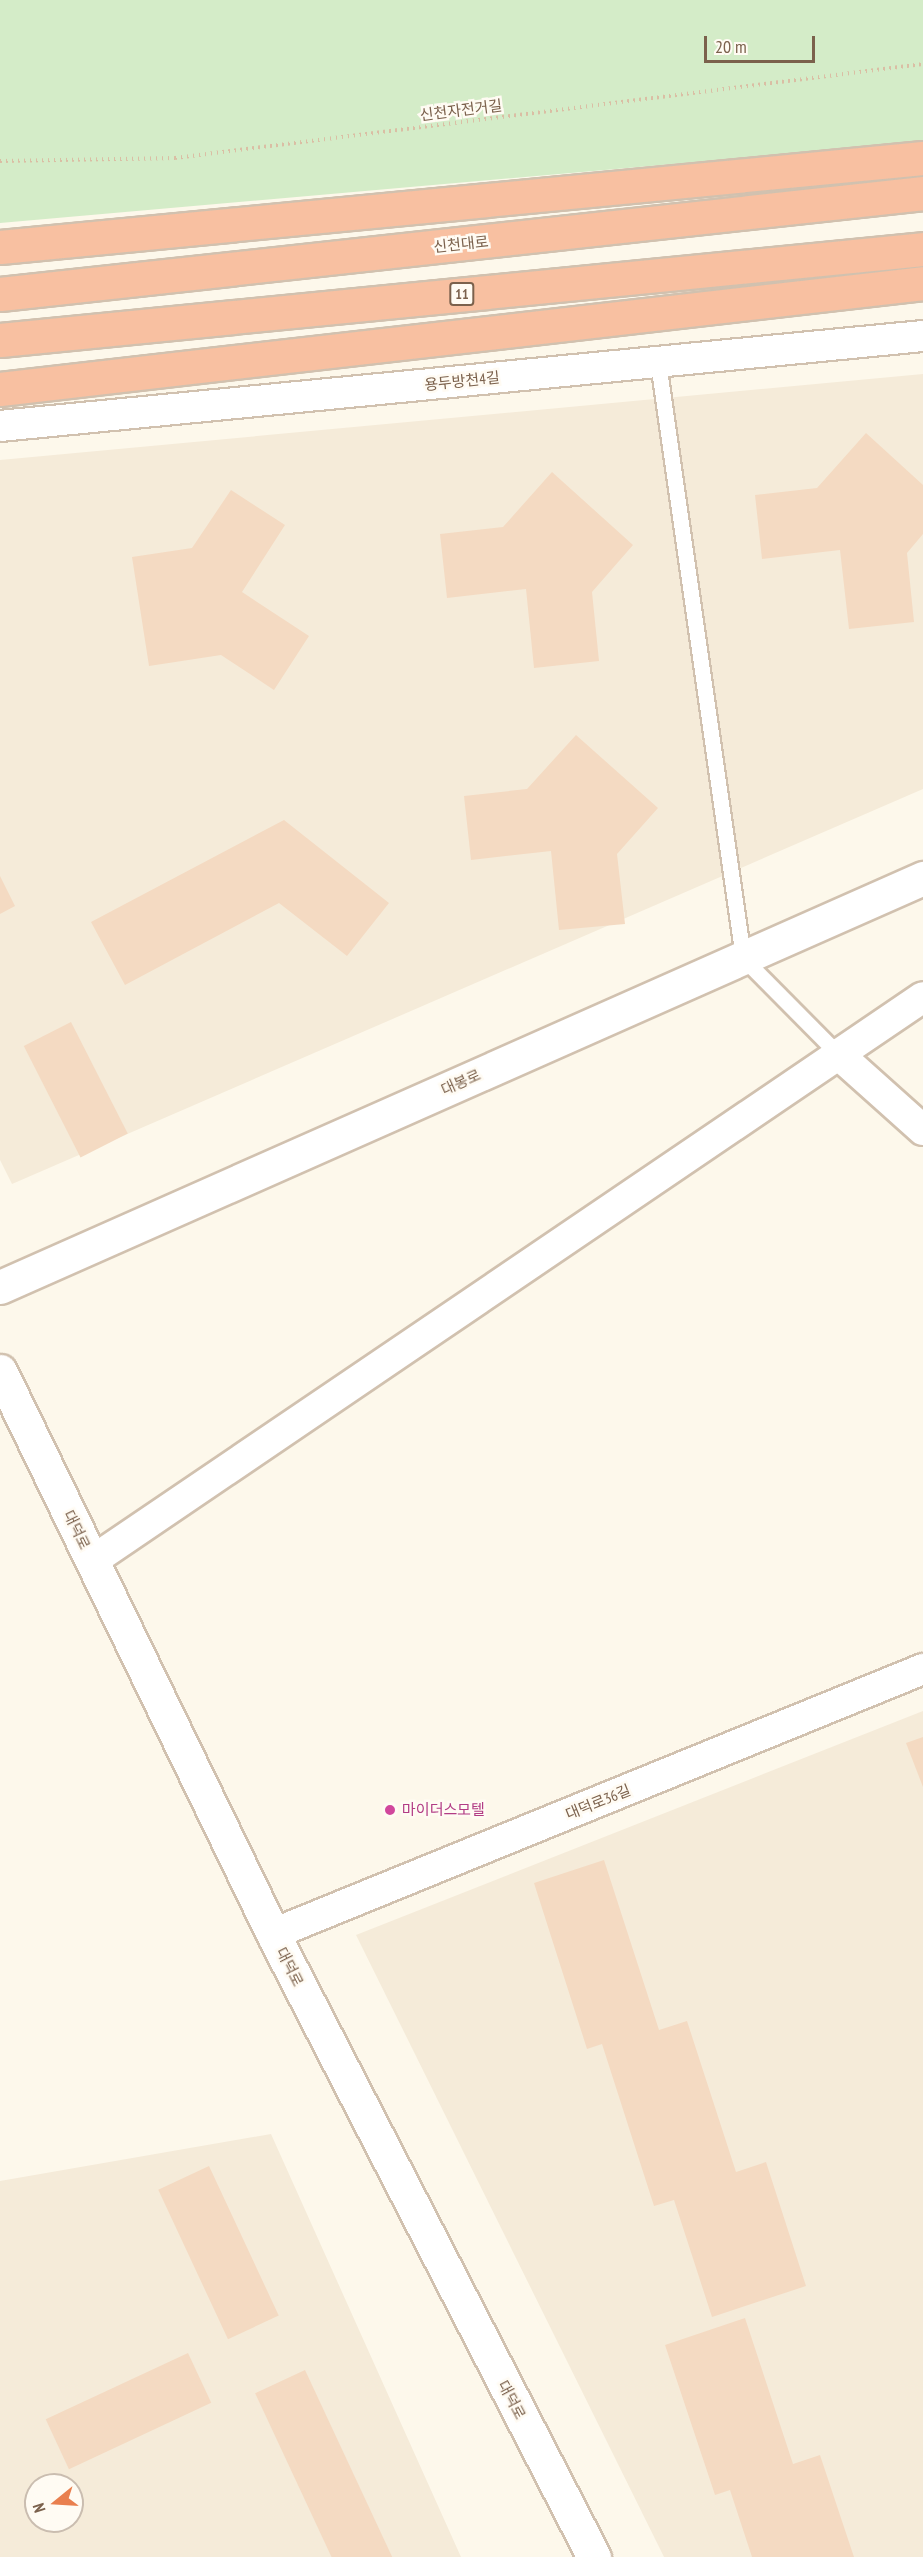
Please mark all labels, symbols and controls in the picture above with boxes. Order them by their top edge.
scale bar [707,24,818,62]
text: 20 m [715,35,747,58]
street label: 신천자전거길 [419,96,503,124]
street label: 신천대로 [433,232,489,256]
road number: 11 [448,283,476,305]
street label: 용두방천4길 [423,368,501,394]
street label: 대봉로 [438,1065,484,1099]
street label: 대덕로 [60,1507,94,1553]
street label: 대덕로36길 [563,1781,633,1823]
place label: 마이더스모텔 [402,1801,485,1819]
marker: 마이더스모텔 [383,1803,397,1817]
street label: 대덕로 [273,1944,307,1990]
street label: 대덕로 [494,2377,530,2423]
north arrow [24,2473,84,2533]
text: N [28,2501,50,2515]

